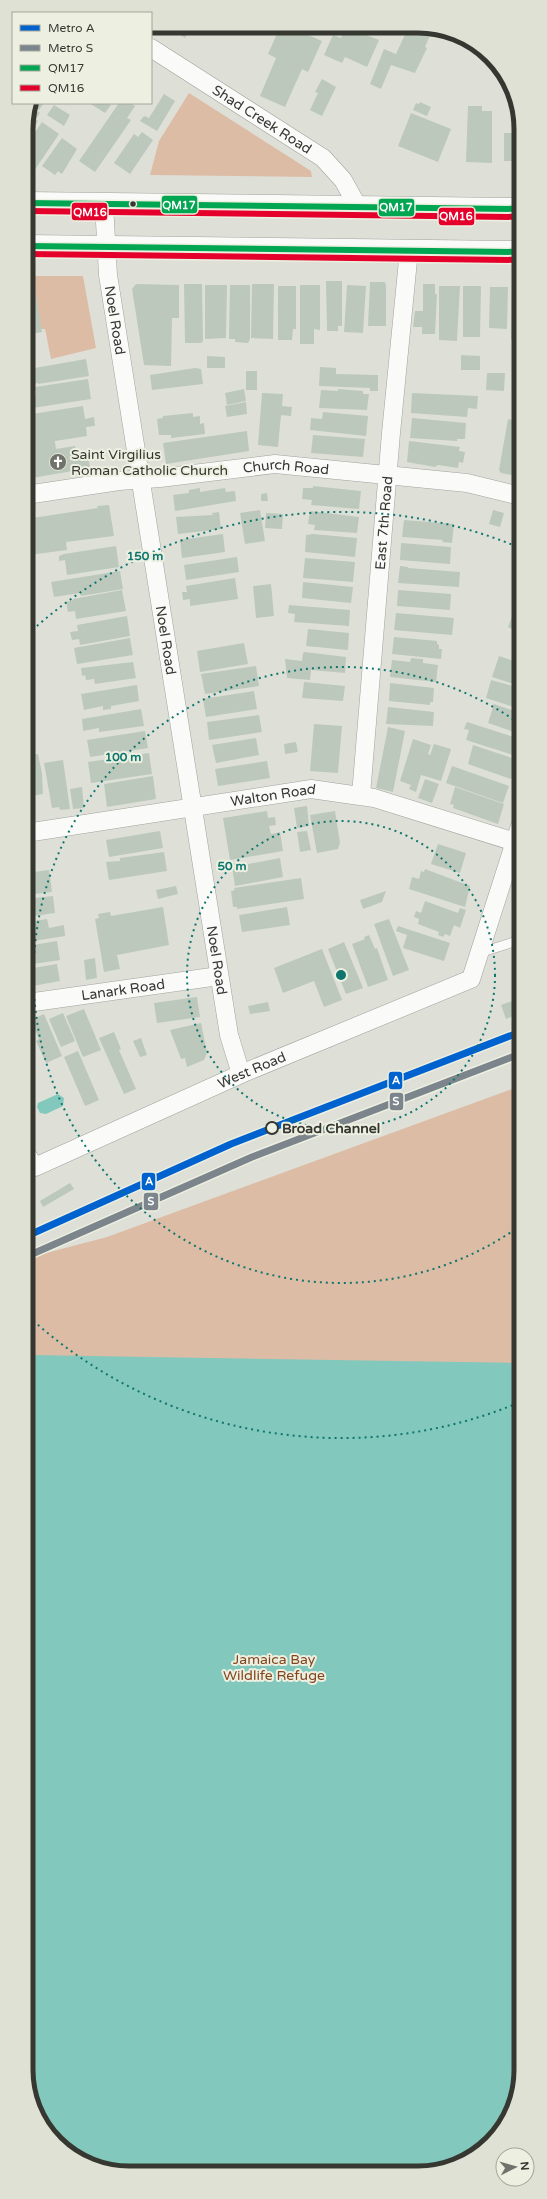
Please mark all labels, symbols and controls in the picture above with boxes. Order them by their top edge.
legend [12,12,152,104]
text: Metro A [48,21,95,35]
text: Metro S [48,41,93,55]
text: QM17 [48,61,84,75]
text: QM16 [48,81,84,95]
street label: Shad Creek Road [209,81,315,157]
line badge: QM17 [161,195,198,214]
line badge: QM17 [378,198,415,217]
unlabelled marker [128,199,138,209]
text: QM17 [162,199,196,212]
text: QM17 [379,201,413,214]
line badge: QM16 [71,202,108,221]
text: QM16 [73,206,107,219]
line badge: QM16 [438,207,475,226]
text: QM16 [439,210,473,223]
street label: Noel Road [101,284,129,356]
place label: Saint Virgilius Roman Catholic Church [71,446,228,479]
church icon: Saint Virgilius Roman Catholic Church [48,452,68,472]
street label: Church Road [242,455,330,478]
street label: East 7th Road [371,475,396,570]
text: 150 m [127,549,163,563]
street label: Noel Road [152,604,180,676]
text: 100 m [105,750,141,764]
street label: Walton Road [229,780,317,810]
text: 50 m [217,859,247,873]
street label: Noel Road [203,924,231,996]
centre of rings [334,968,348,982]
street label: Lanark Road [80,975,166,1004]
street label: West Road [215,1048,288,1092]
line badge: A [388,1071,403,1090]
text: A [392,1074,400,1087]
line badge: S [389,1092,404,1111]
text: S [393,1095,400,1108]
place label: Broad Channel [282,1120,380,1137]
marker: Broad Channel [265,1121,279,1135]
line badge: A [141,1172,156,1191]
text: A [145,1175,153,1188]
line badge: S [143,1192,159,1211]
text: S [148,1195,155,1208]
park label: Jamaica Bay Wildlife Refuge [223,1651,325,1684]
north arrow [495,2147,535,2187]
text: N [518,2161,531,2171]

